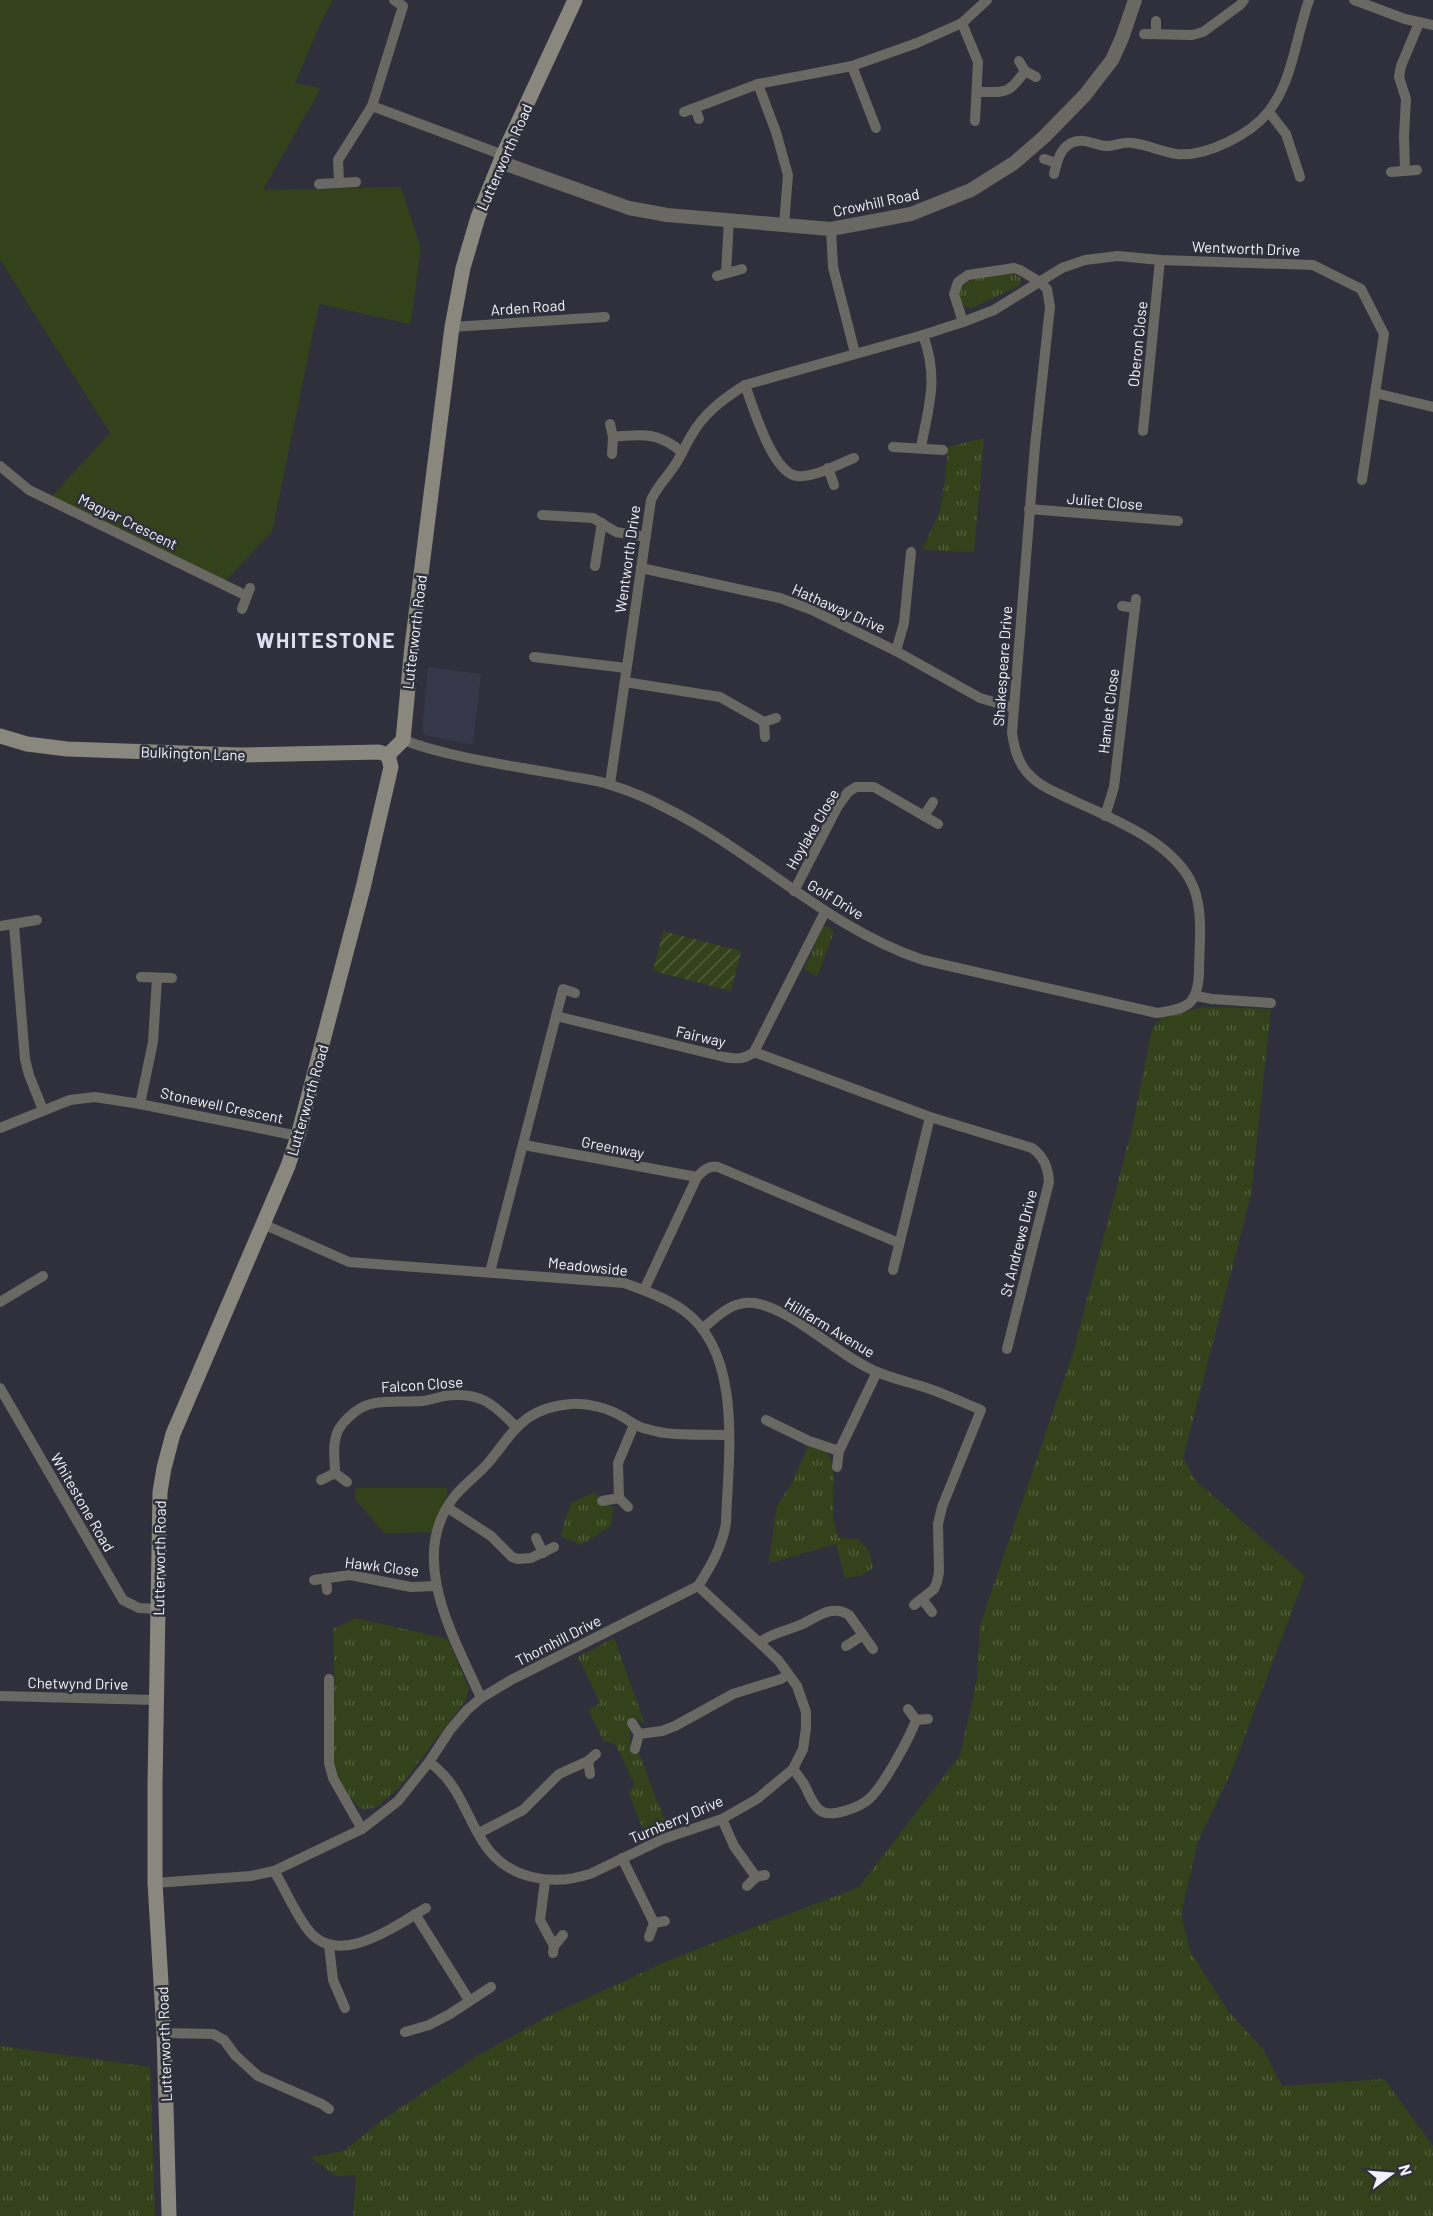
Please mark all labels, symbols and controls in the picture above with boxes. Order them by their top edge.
street label: Lutterworth Road [472,101,536,213]
street label: Crowhill Road [831,184,921,220]
street label: Wentworth Drive [1192,237,1300,259]
street label: Arden Road [490,295,566,319]
street label: Oberon Close [1124,300,1150,388]
street label: Magyar Crescent [75,489,181,553]
street label: Juliet Close [1066,489,1144,513]
street label: Wentworth Drive [611,504,643,614]
street label: Lutterworth Road [398,574,430,690]
street label: Hathaway Drive [790,579,888,637]
street label: Shakespeare Drive [989,605,1015,727]
district label: WHITESTONE [256,627,396,652]
street label: Hamlet Close [1094,667,1122,755]
street label: Bulkington Lane [140,742,246,764]
street label: Hoylake Close [782,786,842,872]
street label: Golf Drive [805,875,867,923]
street label: Fairway [674,1022,728,1050]
street label: Lutterworth Road [282,1042,332,1158]
street label: Stonewell Crescent [159,1083,285,1127]
street label: Greenway [580,1132,646,1162]
street label: St Andrews Drive [996,1188,1040,1298]
street label: Meadowside [547,1253,629,1279]
street label: Hillfarm Avenue [782,1293,878,1361]
street label: Falcon Close [380,1372,464,1396]
street label: Whitestone Road [47,1449,119,1555]
street label: Lutterworth Road [149,1500,169,1616]
street label: Hawk Close [344,1553,420,1579]
street label: Thornhill Drive [512,1611,604,1669]
street label: Chetwynd Drive [27,1673,129,1693]
street label: Turnberry Drive [626,1791,726,1847]
street label: Lutterworth Road [153,1986,175,2102]
north arrow [1361,2144,1421,2204]
text: N [1395,2162,1416,2177]

